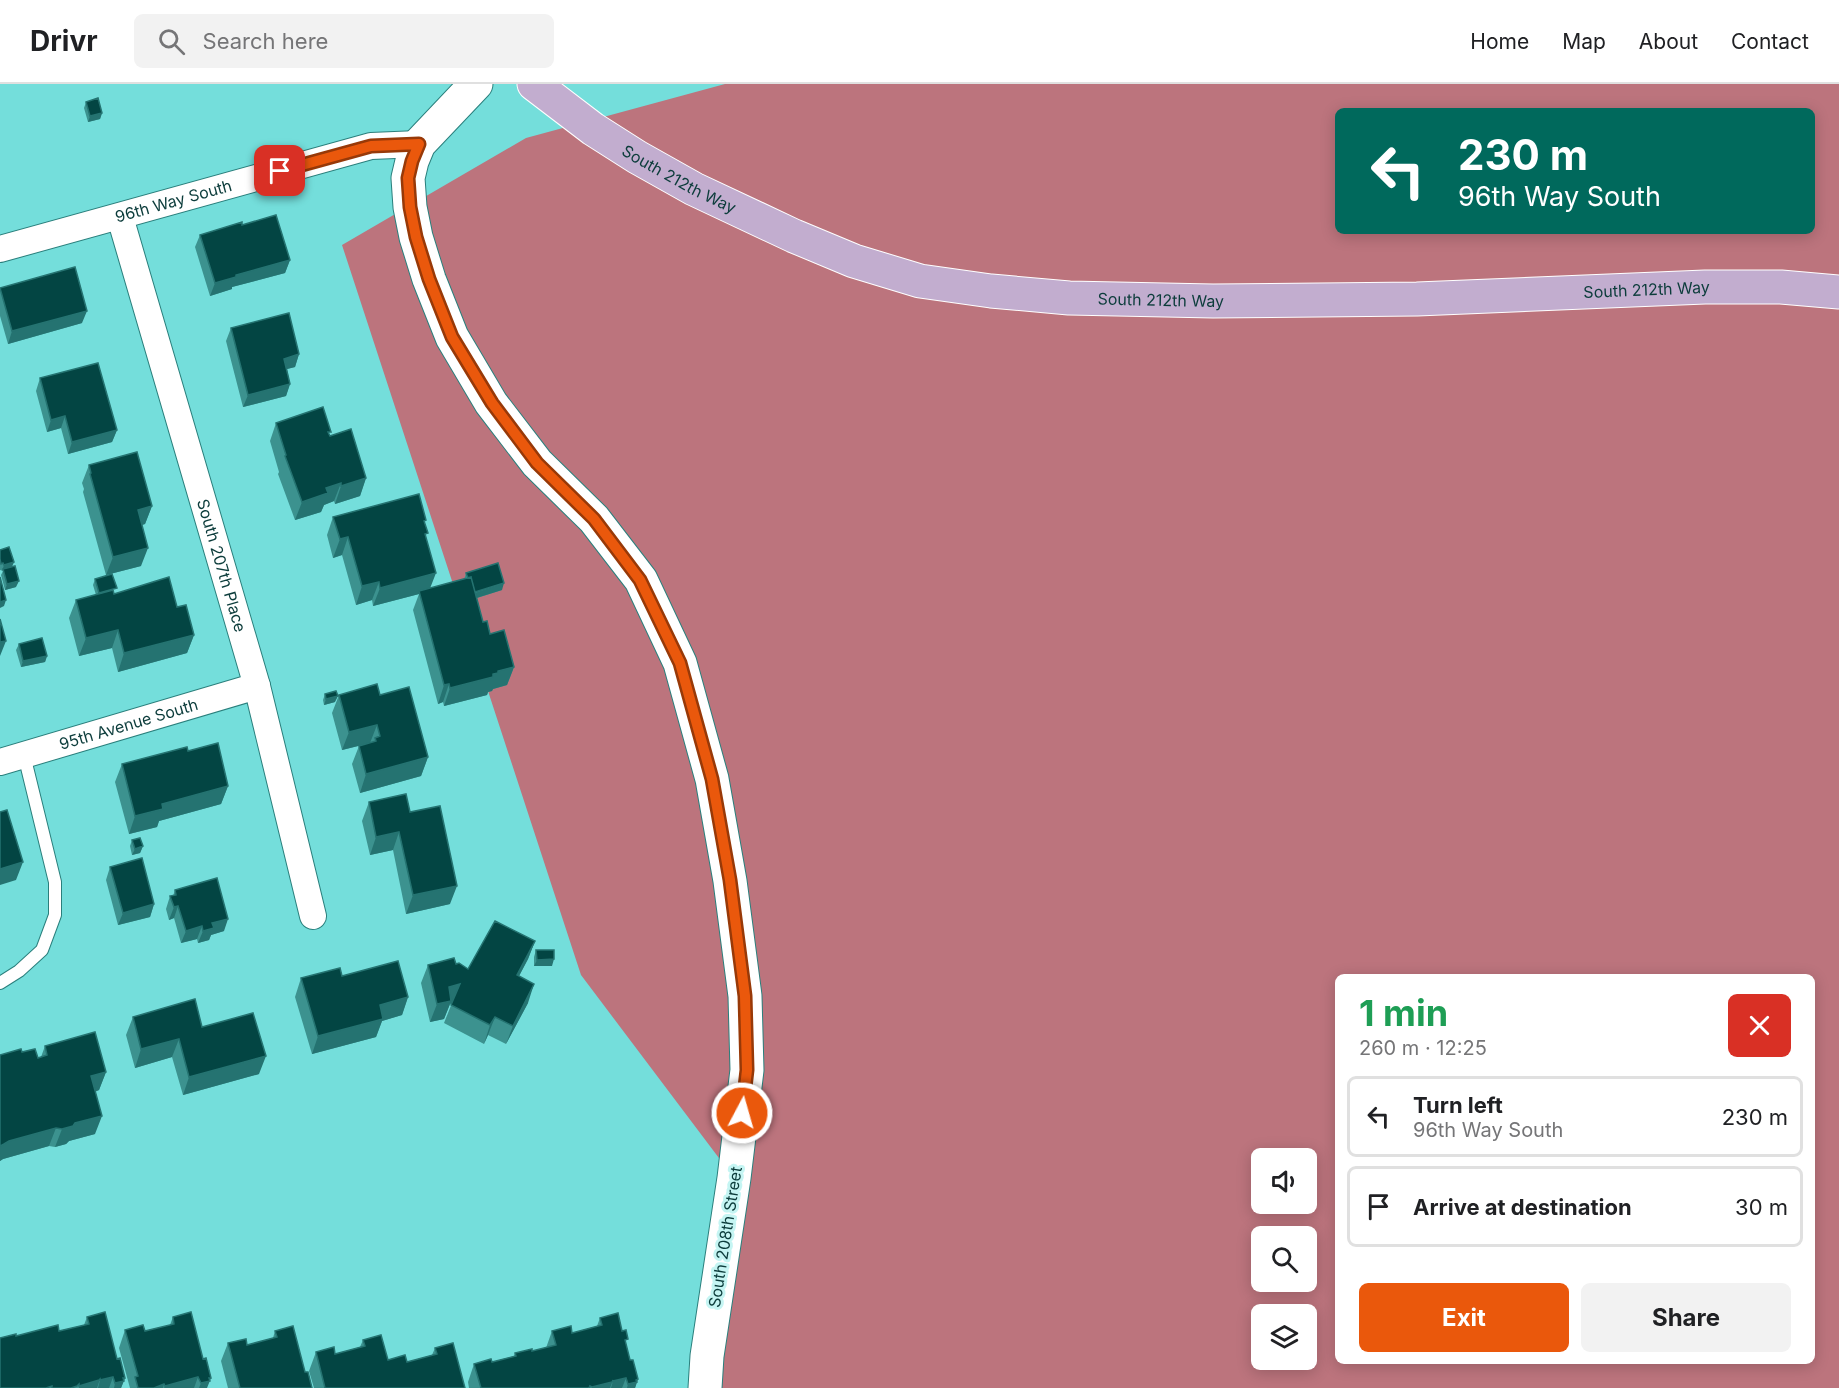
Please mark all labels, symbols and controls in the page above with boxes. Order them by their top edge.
search box [134,14,554,68]
text: Drivr [30,24,98,58]
icon: search [155,25,188,58]
text: Search here [203,28,328,54]
text: Home [1470,29,1529,54]
text: Map [1562,29,1606,54]
text: About [1639,29,1698,54]
text: Contact [1731,29,1809,54]
text: 230 m [1458,129,1588,180]
icon: left [1359,132,1437,210]
street label: South 212th Way [618,140,739,217]
pin [254,145,305,196]
icon: arrive [263,154,296,187]
street label: 96th Way South [113,175,234,227]
text: 96th Way South [1458,180,1661,213]
street label: South 212th Way [1583,277,1710,302]
street label: South 212th Way [1097,289,1224,311]
street label: South 207th Place [193,496,251,634]
street label: 95th Avenue South [57,694,200,754]
text: 1 min [1359,991,1448,1035]
button: close [1728,994,1791,1057]
text: 260 m · 12:25 [1359,1036,1487,1060]
position arrow [710,1081,774,1145]
text: Turn left [1413,1092,1503,1118]
icon: left [1362,1100,1395,1133]
text: 230 m [1722,1104,1788,1130]
text: 96th Way South [1413,1118,1563,1142]
map controls [1251,1148,1317,1370]
button: sound [1251,1148,1317,1214]
street label: South 208th Street [704,1165,746,1309]
icon: arrive [1362,1190,1395,1223]
text: Arrive at destination [1413,1194,1632,1220]
text: 30 m [1735,1194,1788,1220]
button: search [1251,1226,1317,1292]
button: Exit [1359,1283,1569,1352]
button: Share [1581,1283,1791,1352]
button: layers [1251,1304,1317,1370]

